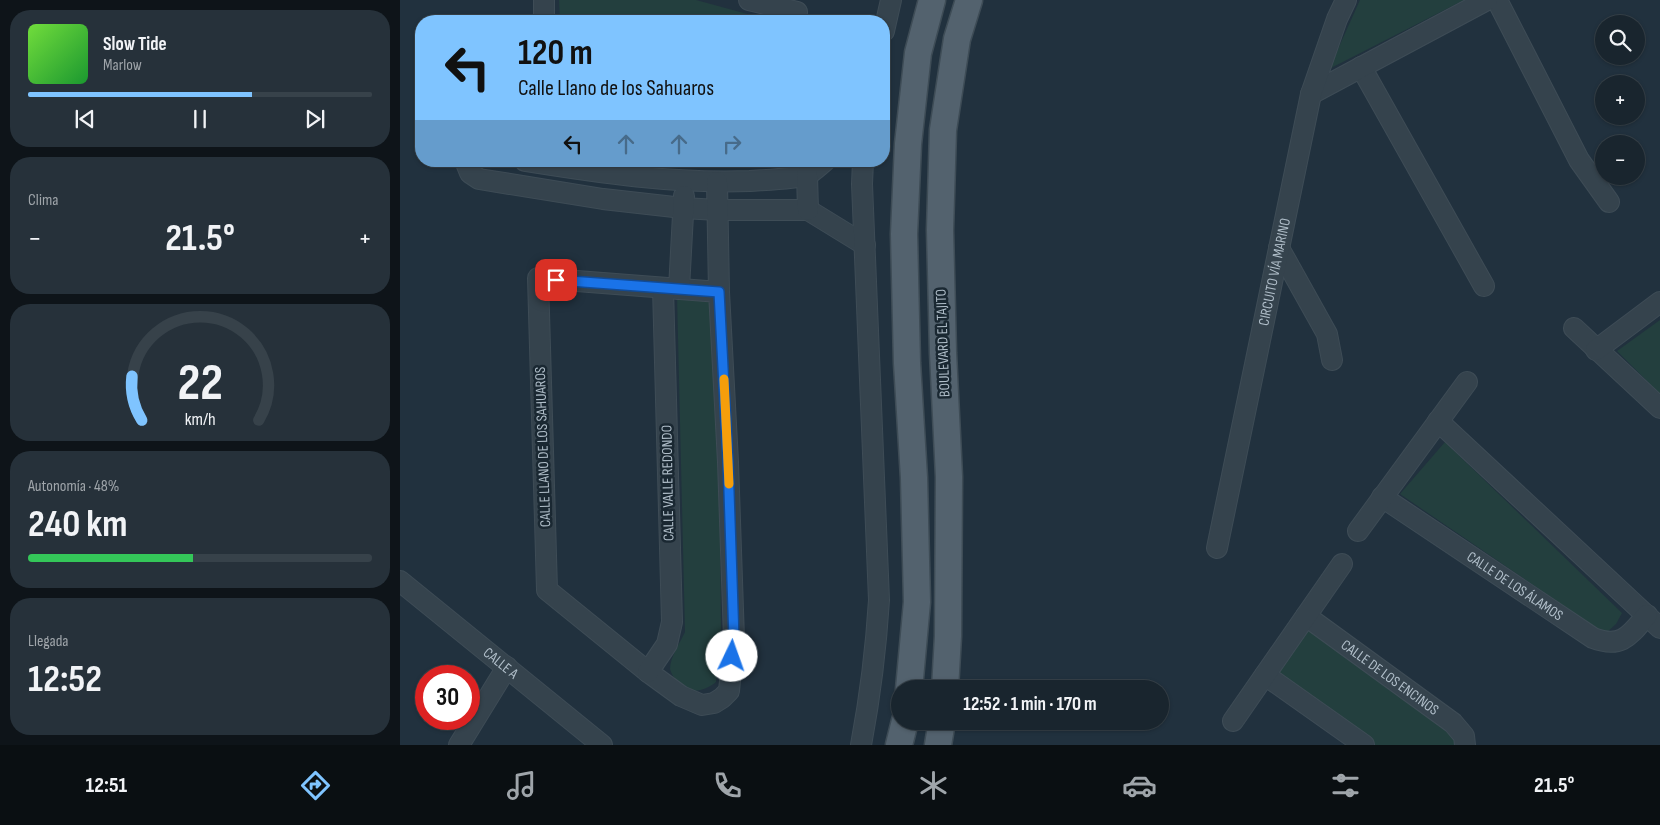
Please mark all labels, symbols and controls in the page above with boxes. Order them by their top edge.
map controls [1595,15,1645,185]
button: search [1595,15,1645,65]
text: 120 m [518,32,593,75]
text: Slow Tide [103,33,167,56]
icon: left [435,35,500,100]
text: Marlow [103,56,142,75]
text: Calle Llano de los Sahuaros [518,75,714,102]
button: + [1595,75,1645,125]
icon: previous [71,105,99,133]
icon: pause [186,105,214,133]
icon: next [301,105,329,133]
icon: left [559,130,587,158]
icon: ahead [612,130,640,158]
icon: ahead [665,130,693,158]
icon: right [718,130,746,158]
button: − [1595,135,1645,185]
text: Clima [28,191,58,210]
text: 21.5° [165,216,235,261]
street label: CIRCUITO VÍA MARINO [1254,216,1295,327]
text: − [28,222,42,255]
text: + [358,222,372,255]
pin [535,259,577,301]
icon: arrive [542,266,570,294]
street label: BOULEVARD EL TAJITO [932,289,954,397]
text: 22 [177,352,223,415]
street label: CALLE LLANO DE LOS SAHUAROS [531,366,555,528]
text: km/h [185,409,215,430]
street label: CALLE VALLE REDONDO [657,425,679,541]
text: Autonomía · 48% [28,477,119,496]
text: 240 km [28,502,127,547]
street label: CALLE DE LOS ÁLAMOS [1463,547,1567,625]
position arrow [705,629,757,681]
text: Llegada [28,632,69,651]
street label: CALLE DE LOS ENCINOS [1337,635,1443,719]
street label: CALLE A [479,643,523,683]
text: 12:52 [28,657,102,702]
speed limit sign: 30 [415,665,480,730]
text: 12:52 · 1 min · 170 m [963,693,1097,716]
icon: directions [298,768,333,803]
icon: music [504,768,539,803]
icon: phone [710,768,745,803]
icon: climate [916,768,951,803]
icon: car [1122,768,1157,803]
icon: filters [1328,768,1363,803]
text: 12:51 [85,772,127,799]
text: 21.5° [1534,772,1574,799]

